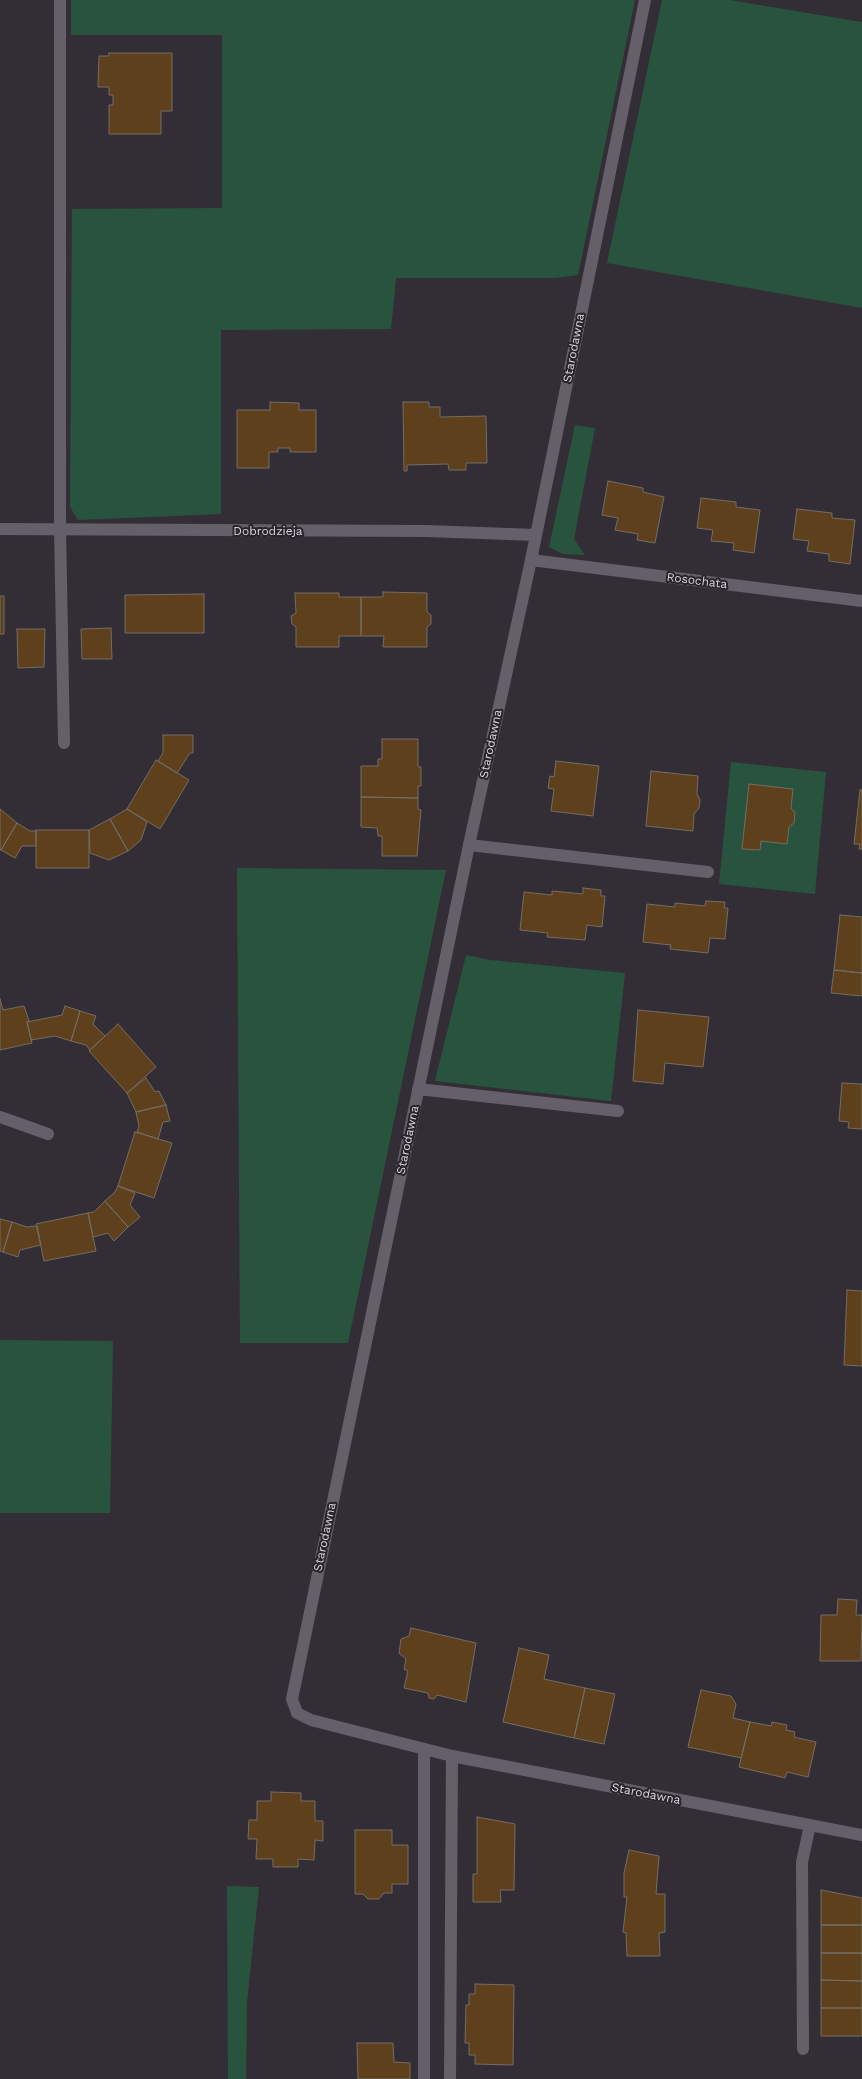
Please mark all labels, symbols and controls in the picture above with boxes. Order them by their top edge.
street label: Starodawna [560,312,588,384]
street label: Dobrodzieja [233,524,303,538]
street label: Rosochata [666,570,728,592]
street label: Starodawna [477,708,505,780]
street label: Starodawna [394,1104,422,1176]
street label: Starodawna [311,1501,339,1573]
street label: Starodawna [610,1780,682,1808]

